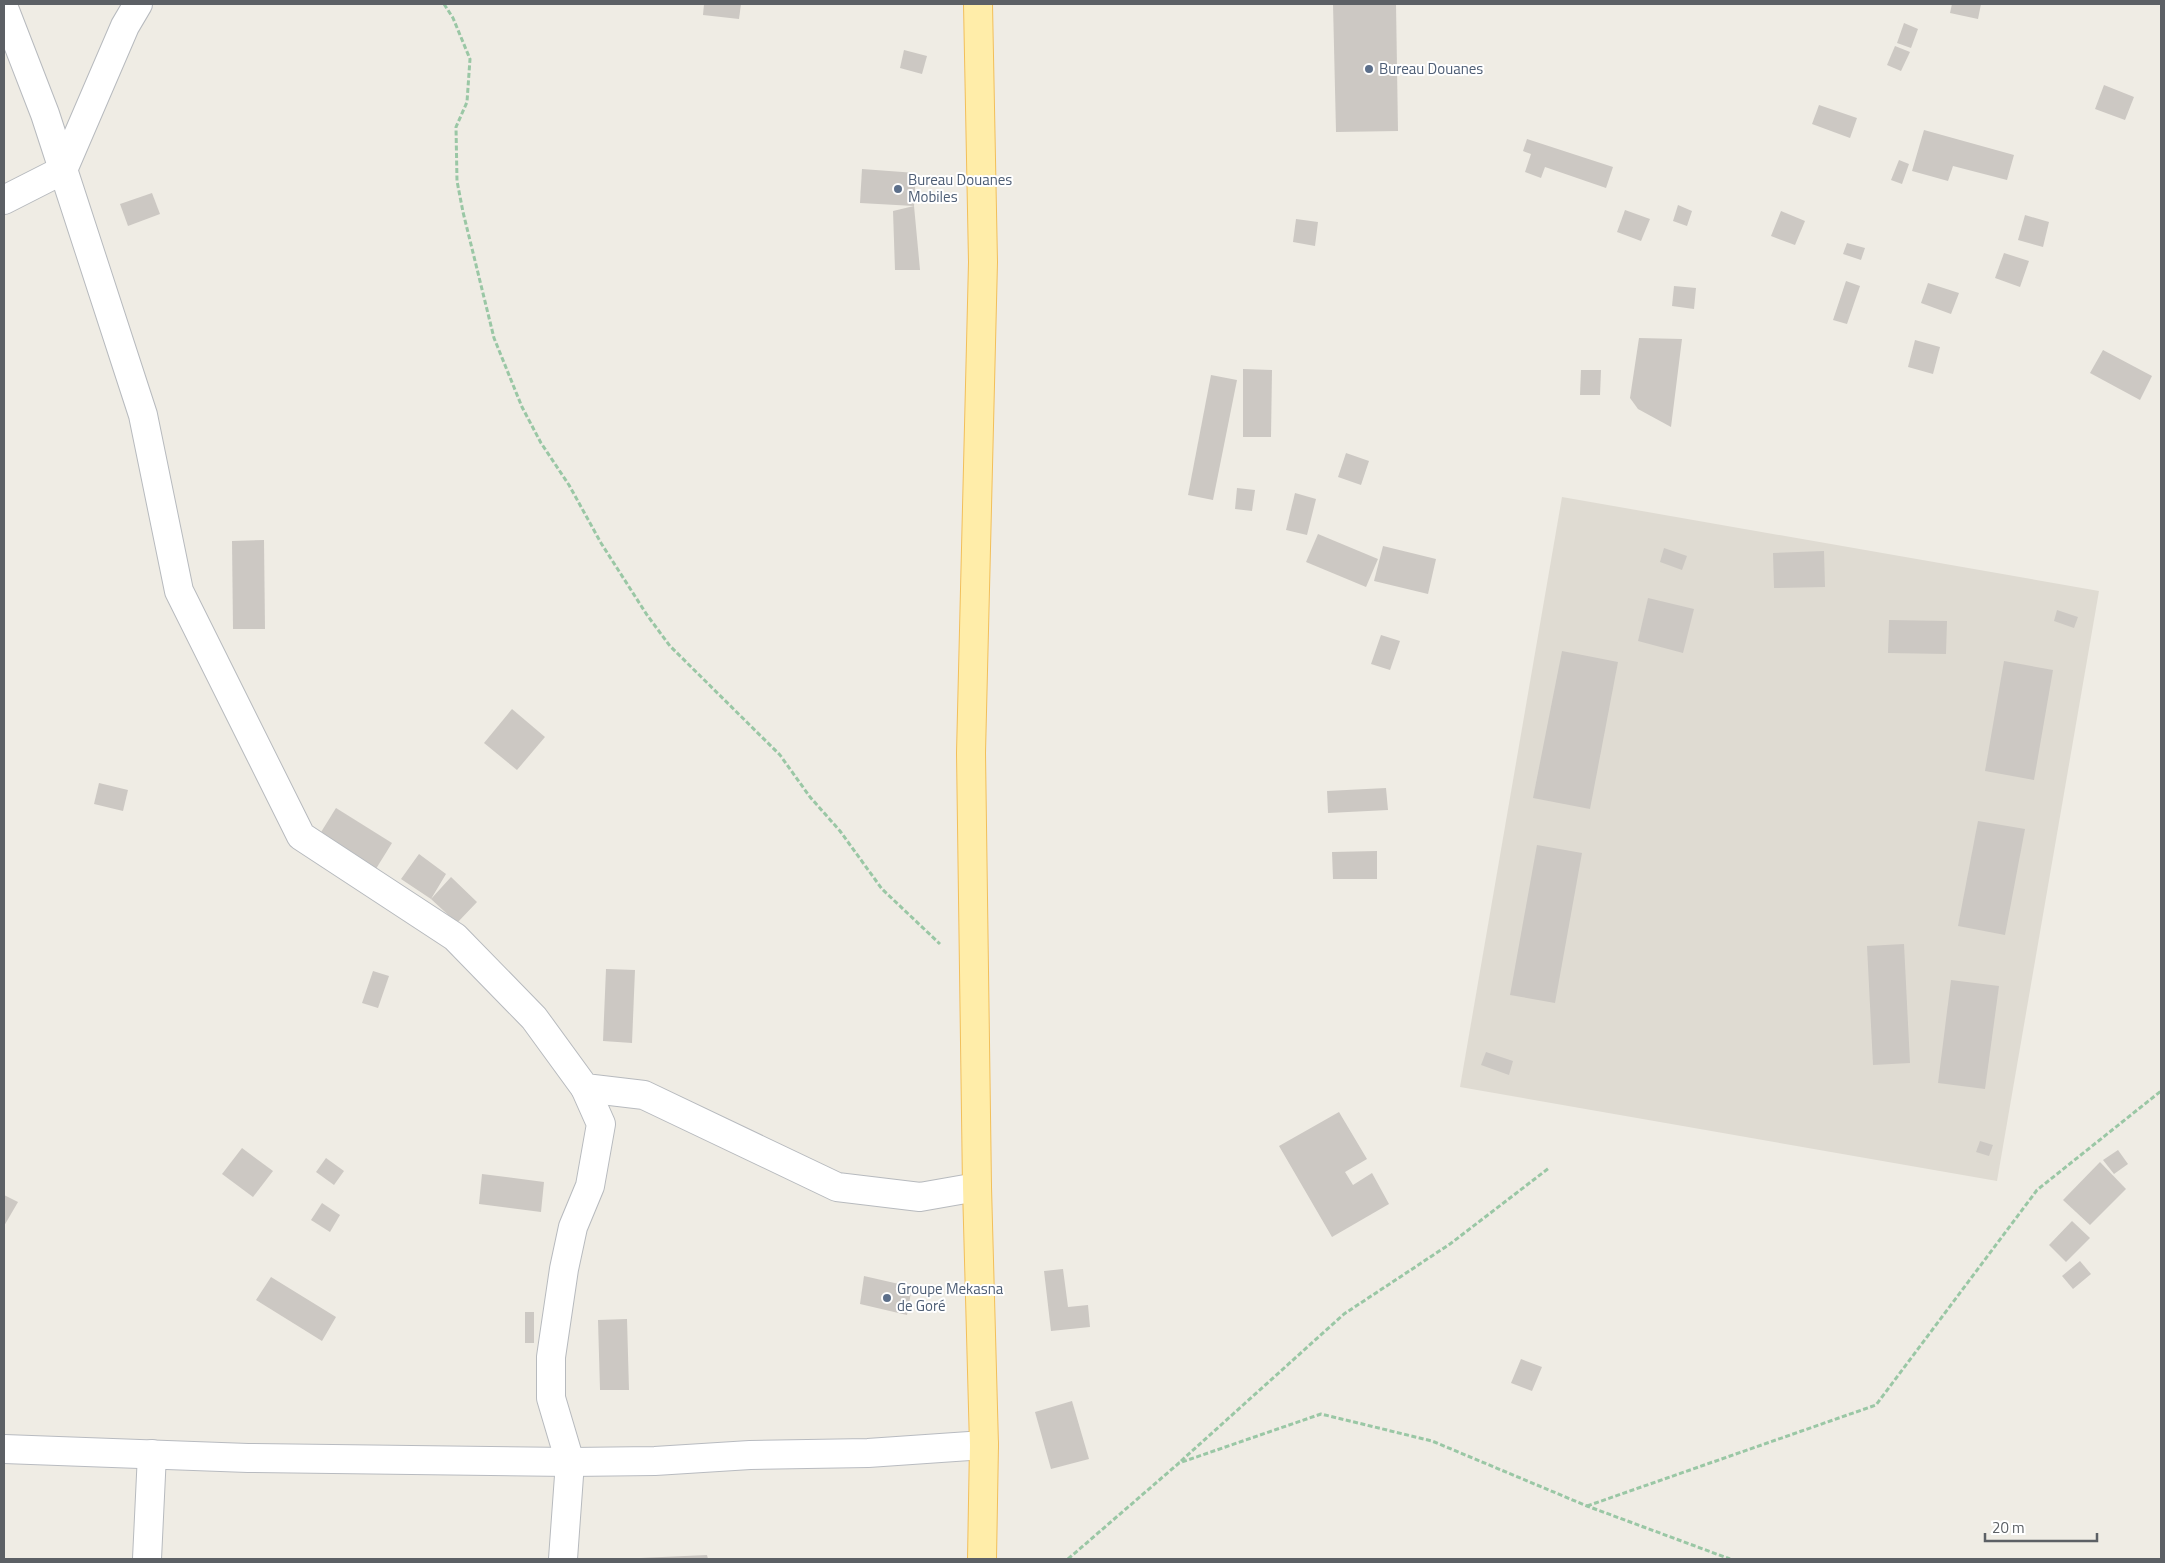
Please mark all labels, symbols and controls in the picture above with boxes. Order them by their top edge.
place label: Bureau Douanes [1379,57,1483,80]
marker: Bureau Douanes [1363,63,1375,75]
place label: Bureau Douanes Mobiles [908,168,1012,208]
marker: Bureau Douanes Mobiles [892,183,904,195]
place label: Groupe Mekasna de Goré [897,1277,1004,1317]
marker: Groupe Mekasna de Goré [881,1292,893,1304]
scale bar [1985,1510,2098,1542]
text: 20 m [1992,1516,2025,1539]

